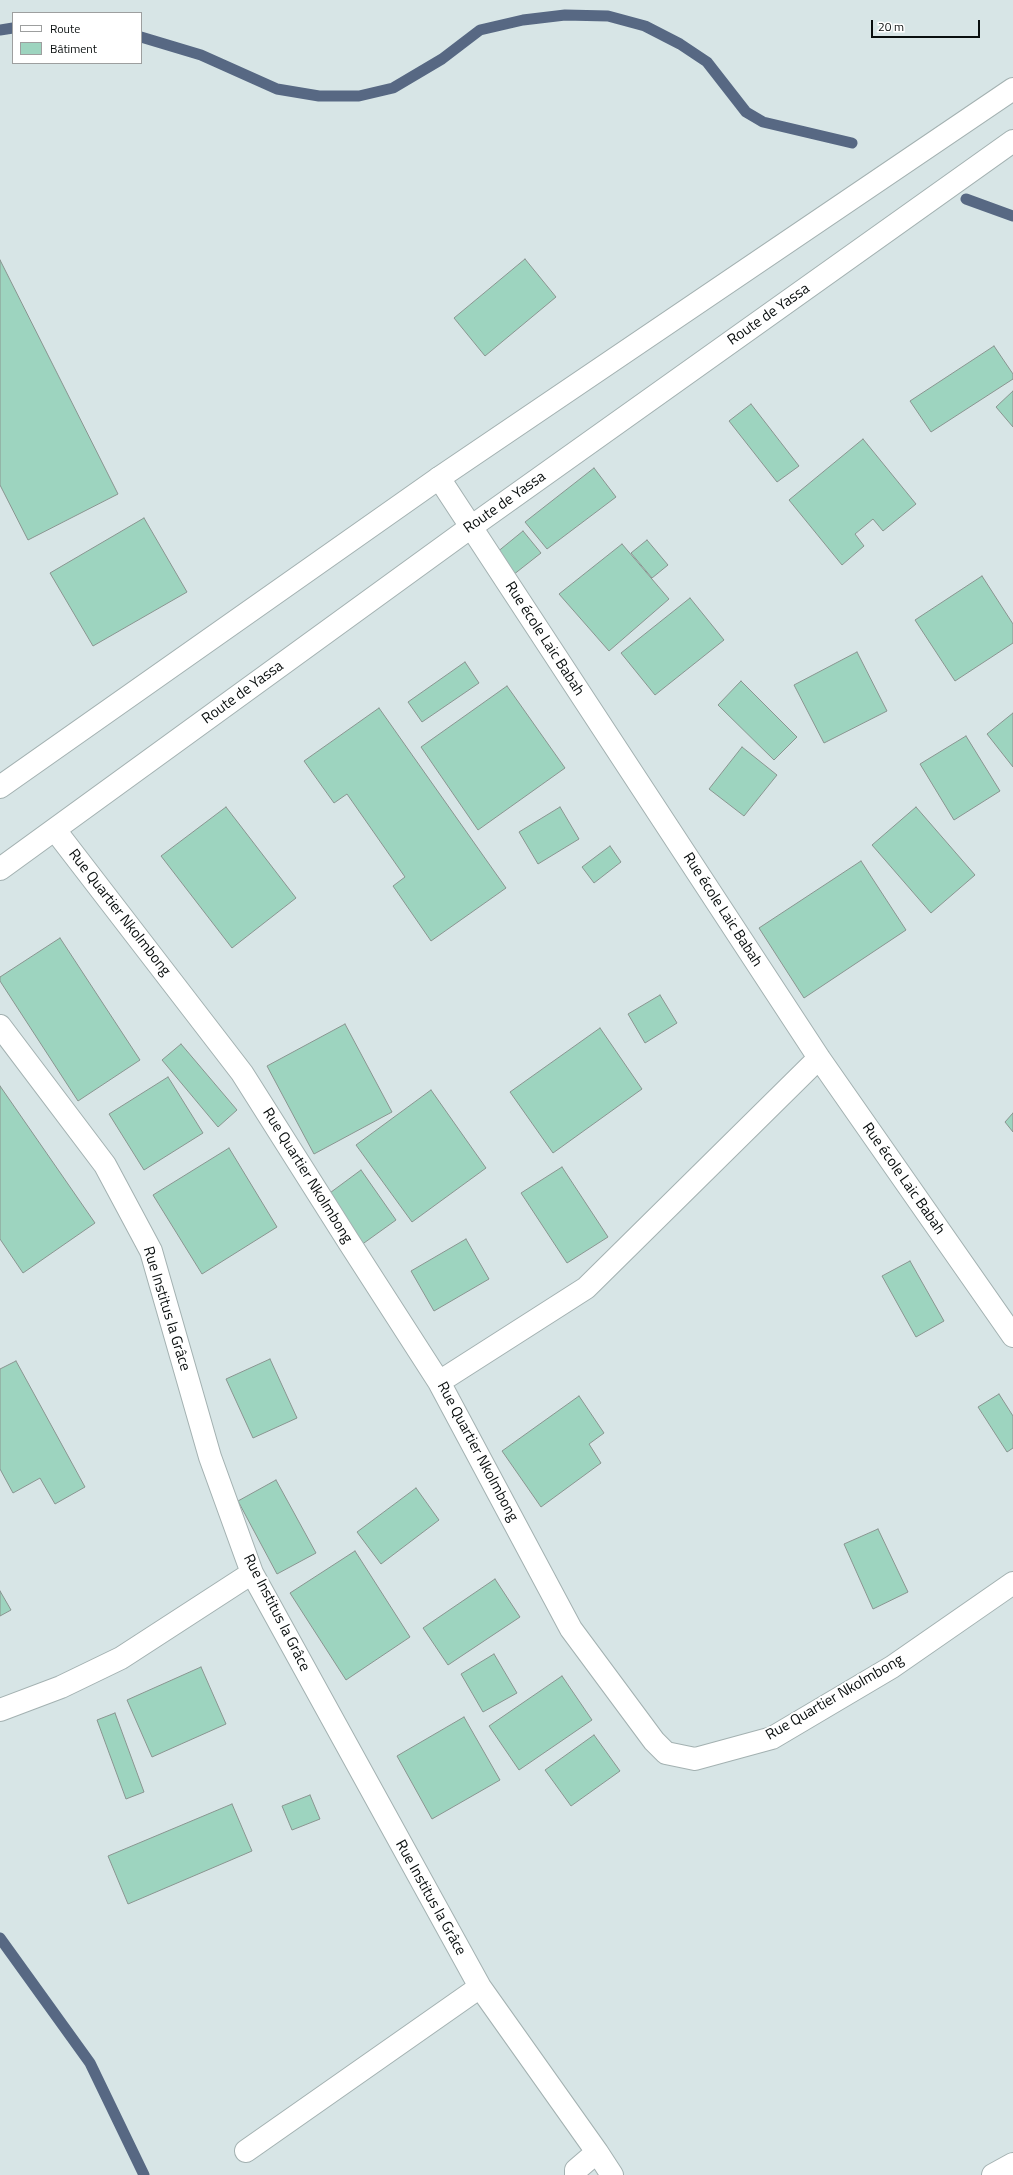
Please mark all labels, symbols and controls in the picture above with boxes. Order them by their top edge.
legend [12,12,142,64]
scale bar [873,12,982,38]
text: 20 m [878,17,904,36]
text: Route [50,19,80,38]
text: Bâtiment [50,39,97,58]
street label: Route de Yassa [725,280,813,350]
street label: Route de Yassa [461,468,549,538]
street label: Rue école Laic Babah [500,579,588,699]
street label: Route de Yassa [199,658,287,728]
street label: Rue Quartier Nkolmbong [64,846,174,980]
street label: Rue école Laic Babah [678,850,766,970]
street label: Rue Quartier Nkolmbong [258,1105,356,1247]
street label: Rue école Laic Babah [858,1120,948,1238]
street label: Rue Institus la Grâce [139,1245,193,1373]
street label: Rue Quartier Nkolmbong [432,1379,522,1525]
street label: Rue Institus la Grâce [239,1551,313,1675]
street label: Rue Quartier Nkolmbong [763,1651,907,1745]
street label: Rue Institus la Grâce [391,1837,469,1959]

